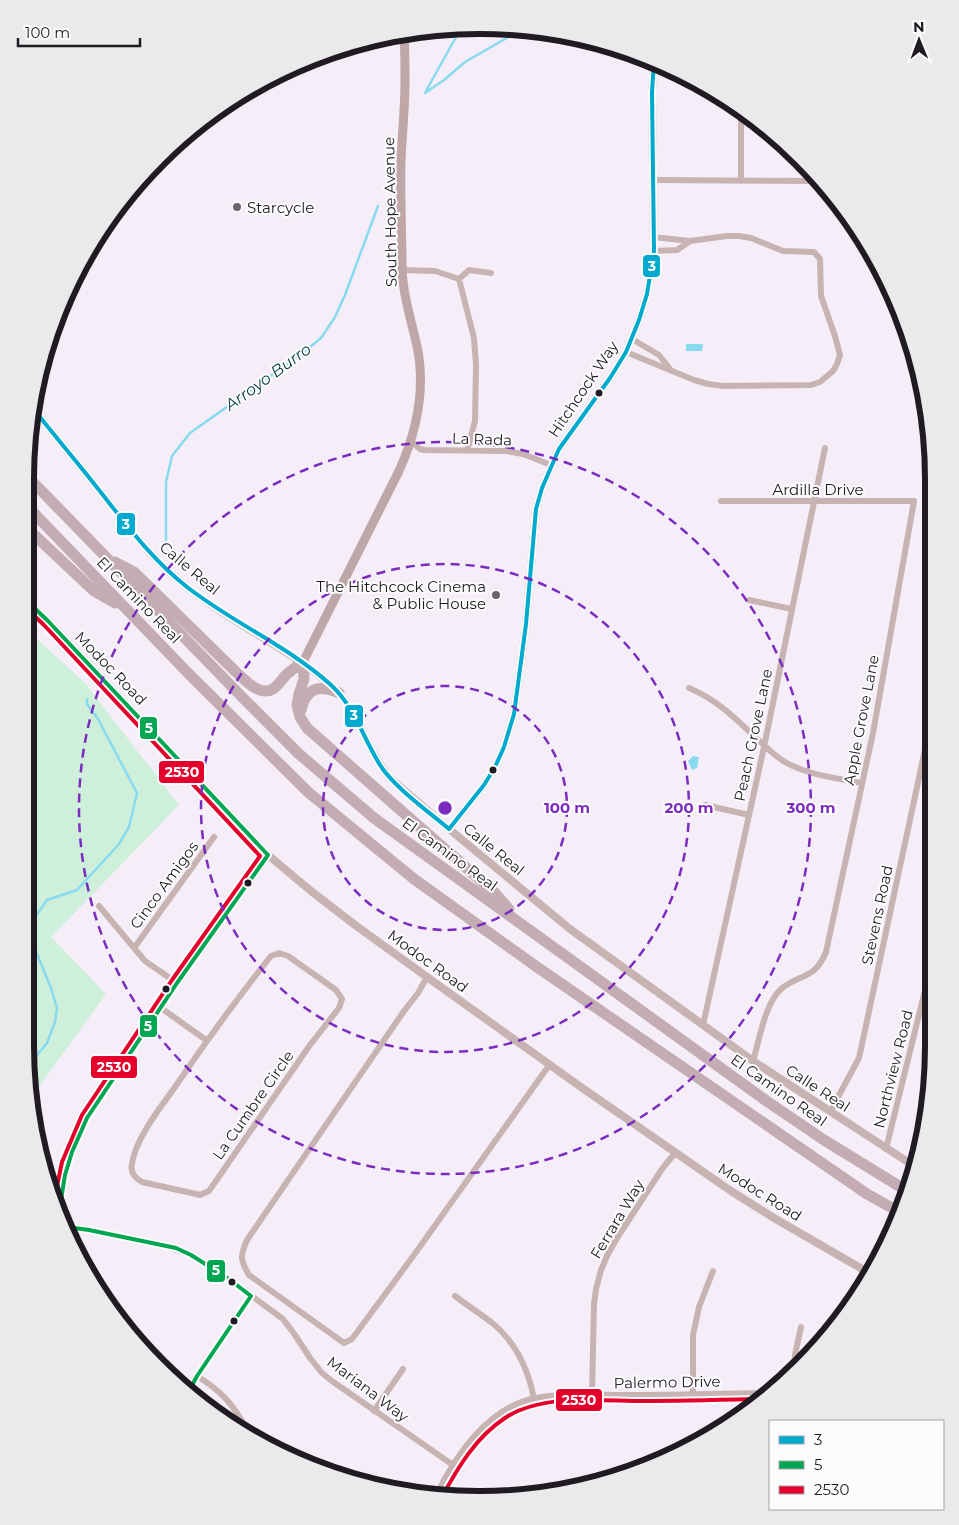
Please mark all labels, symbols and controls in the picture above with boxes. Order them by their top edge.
scale bar [18,15,140,47]
north arrow [894,15,944,65]
text: N [913,18,925,36]
text: 100 m [25,23,70,42]
street label: South Hope Avenue [379,137,401,287]
place label: Starcycle [247,198,314,217]
marker: Starcycle [231,201,243,213]
line badge: 3 [642,254,661,278]
text: 3 [647,257,656,275]
street label: Hitchcock Way [544,337,623,441]
water label: Arroyo Burro [220,339,315,415]
unlabelled marker [594,388,604,398]
street label: La Rada [452,428,512,450]
street label: Ardilla Drive [773,480,863,499]
line badge: 3 [116,512,136,536]
text: 3 [121,515,130,533]
street label: Calle Real [156,537,224,599]
street label: El Camino Real [93,553,185,647]
place label: The Hitchcock Cinema & Public House [316,577,486,613]
marker: The Hitchcock Cinema & Public House [490,589,502,601]
street label: Modoc Road [71,627,151,709]
street label: Apple Grove Lane [839,653,883,787]
street label: Peach Grove Lane [730,667,776,803]
line badge: 3 [344,704,364,728]
text: 3 [349,706,358,724]
line badge: 5 [139,716,158,740]
text: 5 [145,719,153,737]
line badge: 2530 [158,760,205,784]
text: 2530 [165,763,199,781]
unlabelled marker [488,765,498,775]
text: 100 m [544,798,590,817]
text: 200 m [664,798,714,817]
text: 300 m [785,798,836,817]
centre of rings [436,799,454,817]
street label: El Camino Real [399,813,501,895]
street label: Calle Real [460,819,528,879]
street label: Cinco Amigos [126,837,202,933]
street label: Stevens Road [857,863,897,967]
unlabelled marker [243,878,253,888]
street label: Modoc Road [384,925,472,997]
unlabelled marker [161,984,171,994]
street label: Northview Road [869,1008,917,1130]
line badge: 5 [139,1014,158,1038]
text: 5 [144,1017,152,1035]
street label: La Cumbre Circle [208,1047,298,1163]
street label: El Camino Real [727,1050,831,1130]
line badge: 2530 [90,1055,138,1079]
text: 2530 [97,1058,131,1076]
street label: Calle Real [782,1060,854,1116]
street label: Modoc Road [715,1159,805,1225]
street label: Ferrara Way [586,1175,649,1262]
line badge: 5 [206,1259,226,1283]
text: 5 [212,1261,220,1279]
unlabelled marker [227,1277,237,1287]
unlabelled marker [229,1316,239,1326]
street label: Mariana Way [323,1352,413,1426]
street label: Palermo Drive [613,1372,721,1392]
line badge: 2530 [555,1388,603,1412]
text: 2530 [562,1391,596,1409]
legend [769,1420,944,1510]
text: 3 [814,1430,822,1449]
text: 5 [814,1455,823,1474]
text: 2530 [814,1480,849,1499]

